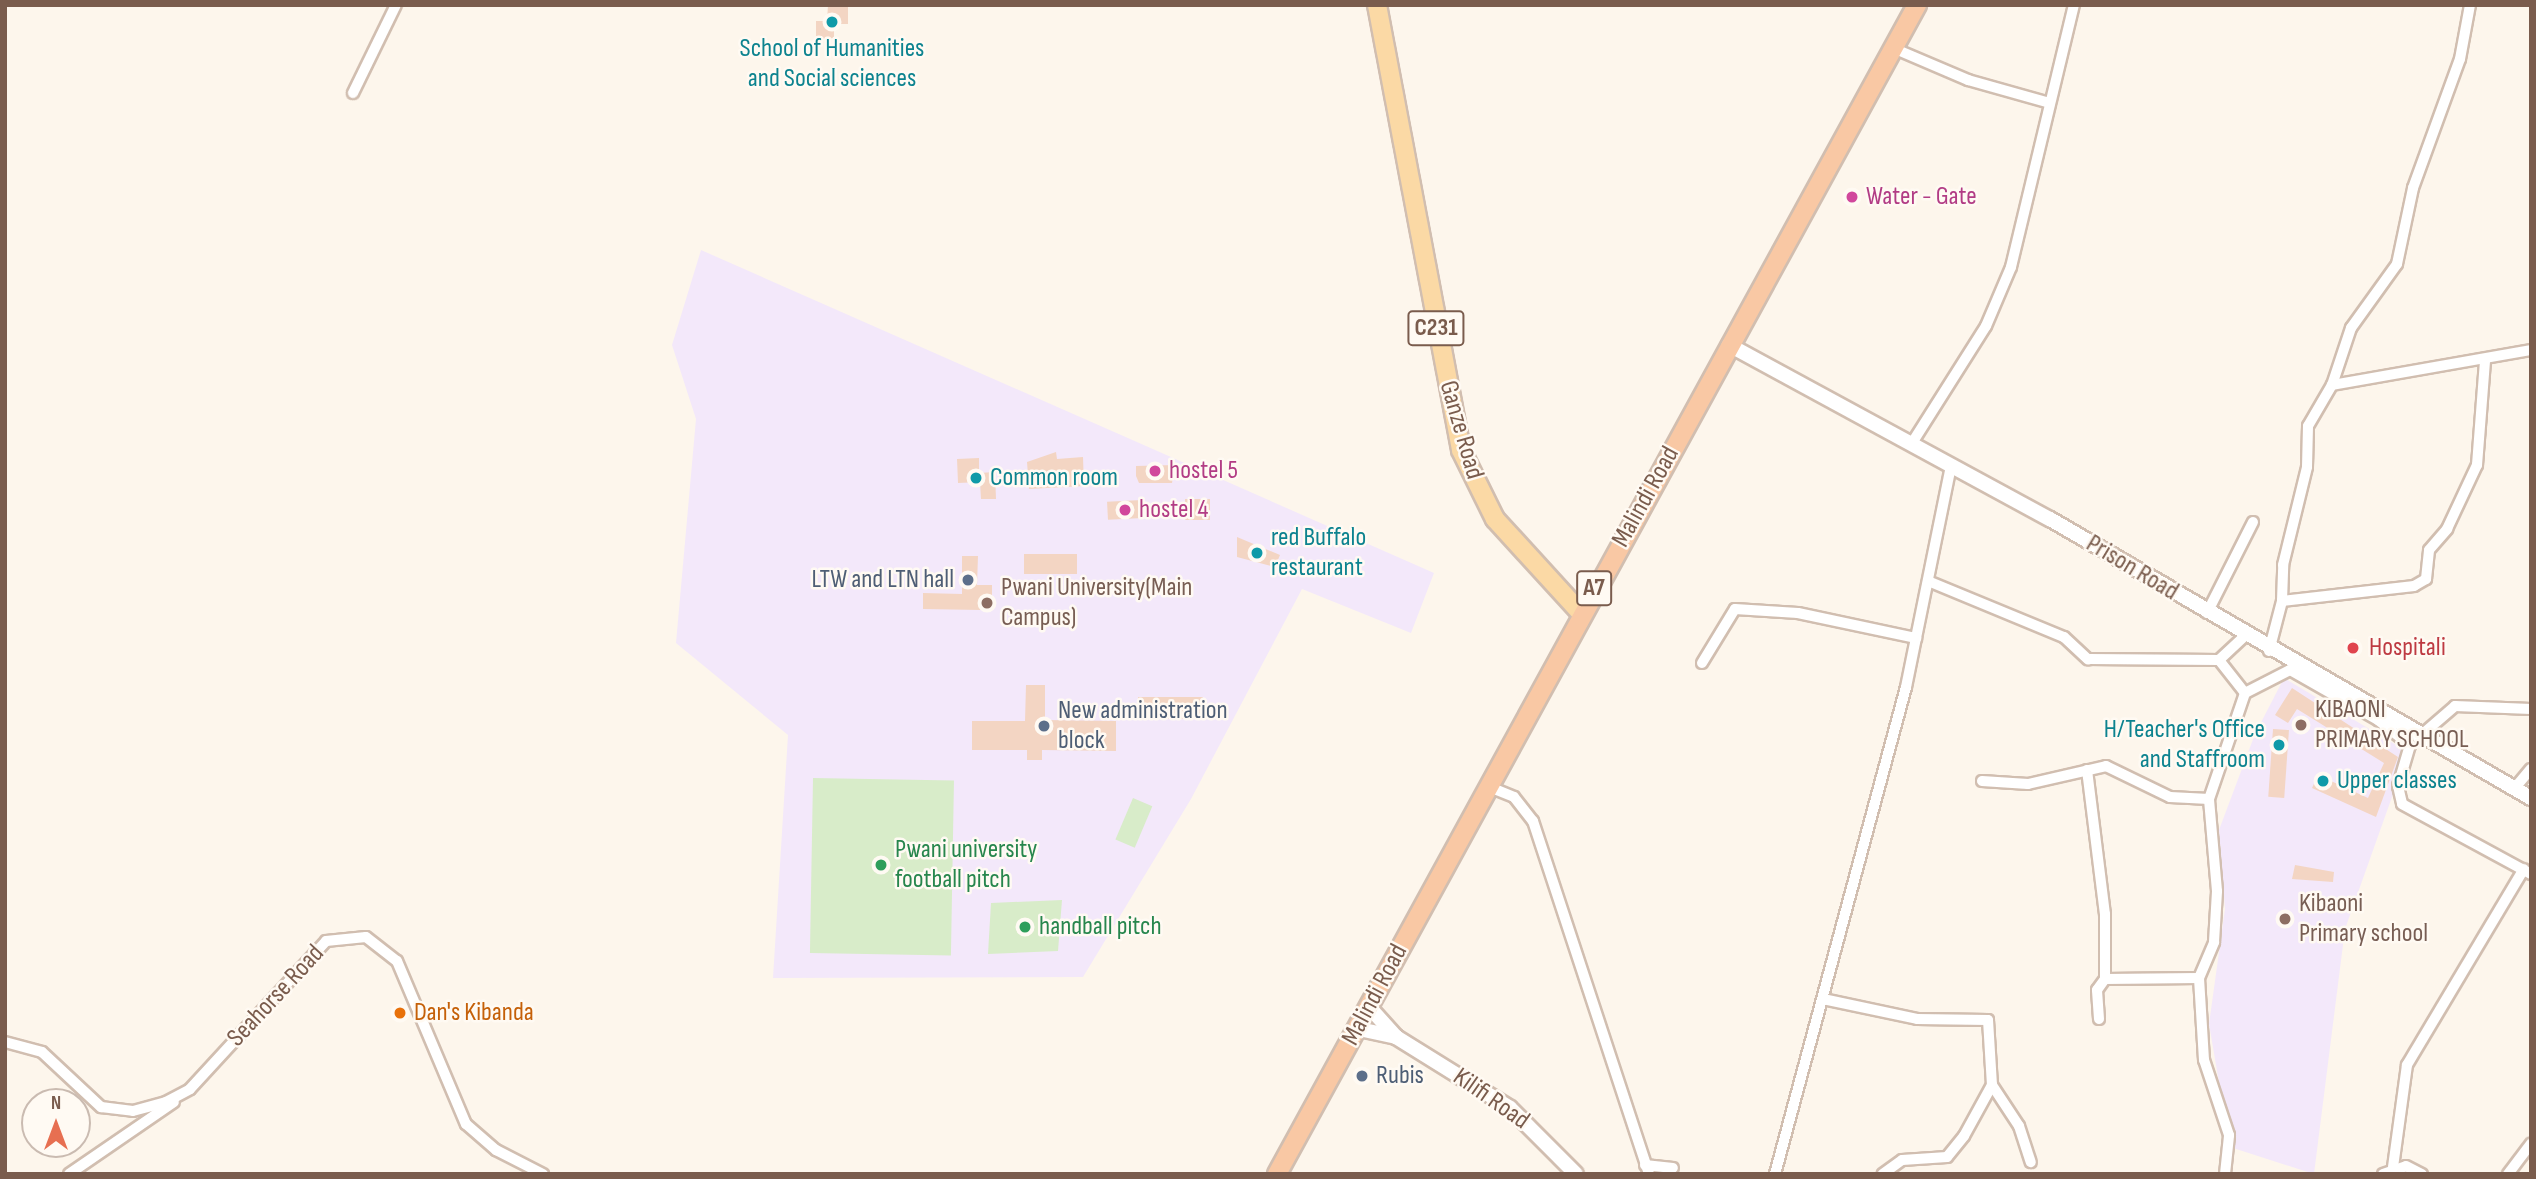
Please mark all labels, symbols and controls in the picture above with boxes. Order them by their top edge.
marker: School of Humanities and Social sciences [824,14,840,30]
place label: School of Humanities and Social sciences [740,33,924,94]
place label: Water - Gate [1866,181,1977,213]
marker: Water - Gate [1844,189,1860,205]
road number: C231 [1406,307,1466,348]
street label: Ganze Road [1432,377,1490,483]
street label: Malindi Road [1606,441,1686,553]
place label: hostel 5 [1169,455,1238,487]
place label: Common room [990,462,1118,494]
marker: hostel 5 [1147,463,1163,479]
marker: Common room [968,470,984,486]
place label: hostel 4 [1139,494,1208,526]
marker: hostel 4 [1117,502,1133,518]
place label: red Buffalo restaurant [1271,522,1366,584]
street label: Prison Road [2080,528,2184,608]
marker: red Buffalo restaurant [1249,545,1265,561]
place label: LTW and LTN hall [812,564,954,596]
road number: A7 [1575,568,1613,608]
marker: LTW and LTN hall [960,572,976,588]
place label: Pwani University(Main Campus) [1001,572,1192,634]
marker: Pwani University(Main Campus) [979,595,995,611]
place label: Hospitali [2369,632,2446,664]
marker: Hospitali [2343,638,2363,658]
place label: KIBAONI PRIMARY SCHOOL [2315,694,2469,756]
place label: New administration block [1058,695,1228,756]
place label: H/Teacher's Office and Staffroom [2104,714,2265,776]
marker: KIBAONI PRIMARY SCHOOL [2293,717,2309,733]
marker: New administration block [1036,718,1052,734]
marker: H/Teacher's Office and Staffroom [2271,737,2287,753]
place label: Upper classes [2337,765,2457,797]
marker: Upper classes [2315,773,2331,789]
place label: Pwani university football pitch [895,834,1037,896]
marker: Pwani university football pitch [873,857,889,873]
place label: Kibaoni Primary school [2299,888,2428,950]
place label: handball pitch [1039,911,1162,943]
marker: Kibaoni Primary school [2277,911,2293,927]
marker: handball pitch [1017,919,1033,935]
street label: Seahorse Road [221,939,331,1053]
street label: Malindi Road [1335,939,1415,1051]
place label: Dan's Kibanda [414,997,534,1029]
marker: Dan's Kibanda [392,1005,408,1021]
place label: Rubis [1376,1060,1424,1092]
street label: Kilifi Road [1447,1062,1535,1136]
marker: Rubis [1354,1068,1370,1084]
north arrow [21,1088,91,1158]
text: N [51,1092,61,1115]

